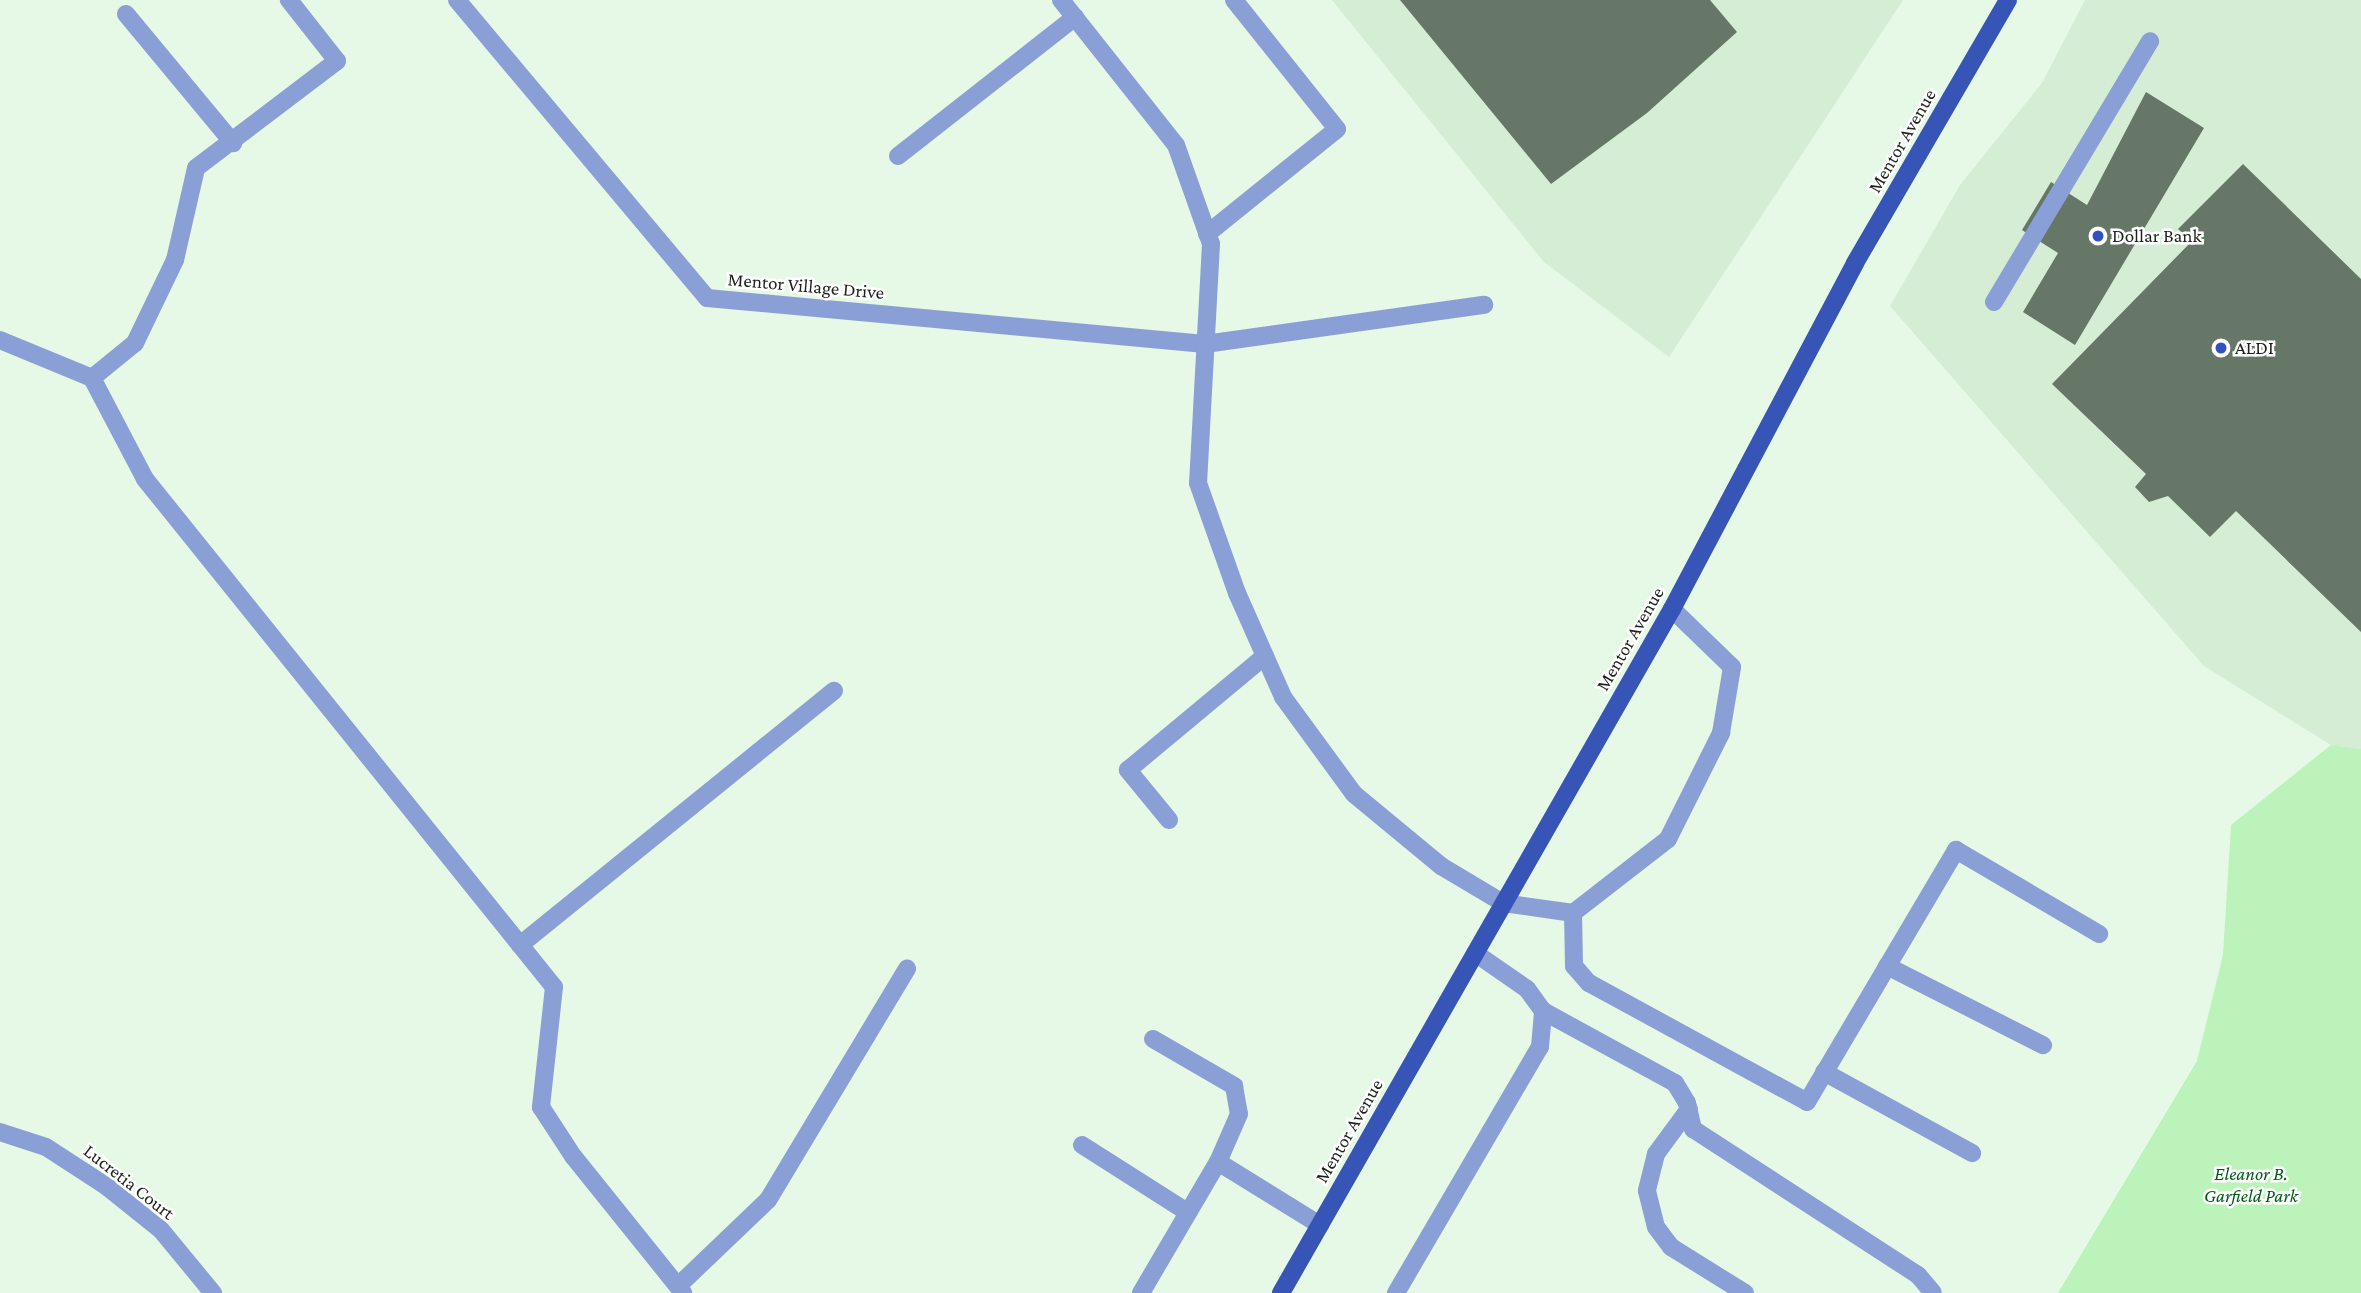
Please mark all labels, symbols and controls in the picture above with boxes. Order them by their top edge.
street label: Mentor Avenue [1863,85,1941,197]
place label: Dollar Bank [2112,225,2202,247]
marker: Dollar Bank [2090,228,2106,244]
street label: Mentor Village Drive [727,268,885,304]
place label: ALDI [2235,337,2274,359]
marker: ALDI [2213,340,2229,356]
street label: Mentor Avenue [1591,583,1669,695]
street label: Mentor Avenue [1310,1075,1388,1187]
street label: Lucretia Court [79,1139,179,1225]
park label: Eleanor B. Garfield Park [2204,1163,2298,1207]

